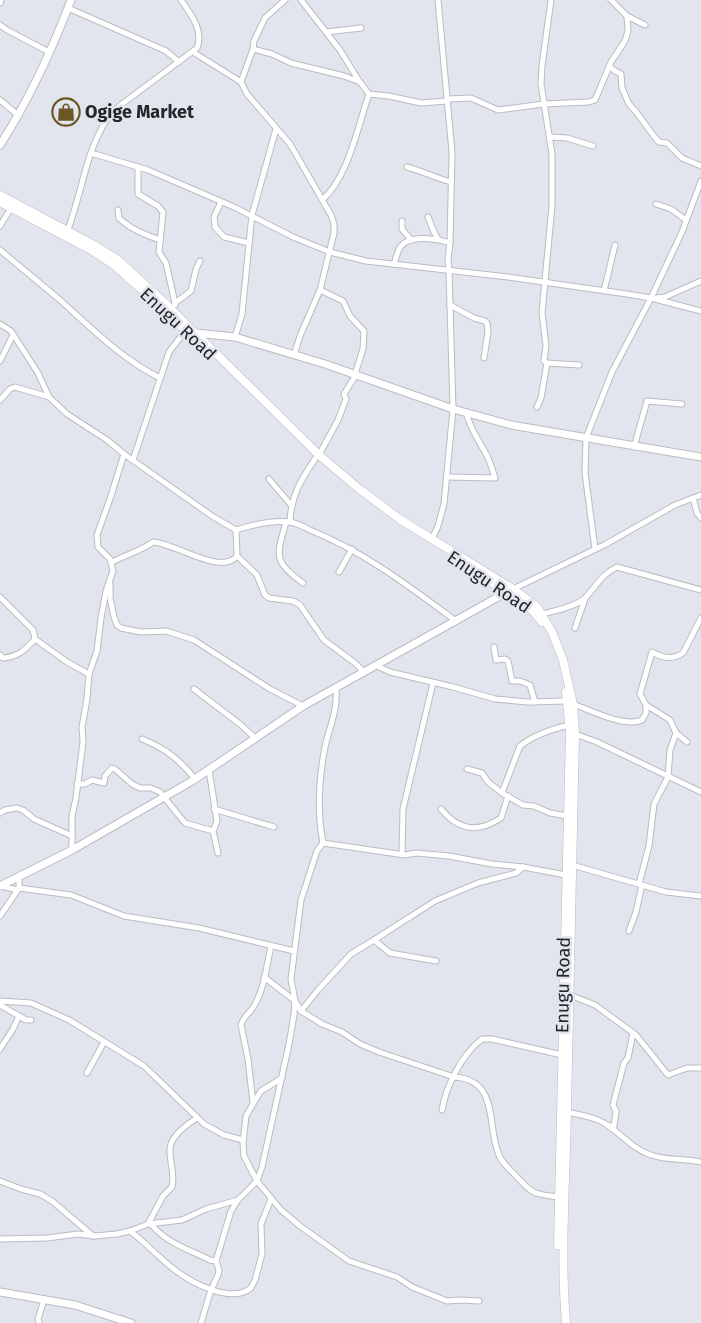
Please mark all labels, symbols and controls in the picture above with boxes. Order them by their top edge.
shop icon: Ogige Market [51,97,81,127]
place label: Ogige Market [85,101,195,123]
street label: Enugu Road [135,283,221,365]
street label: Enugu Road [443,546,535,618]
street label: Enugu Road [551,937,575,1033]

